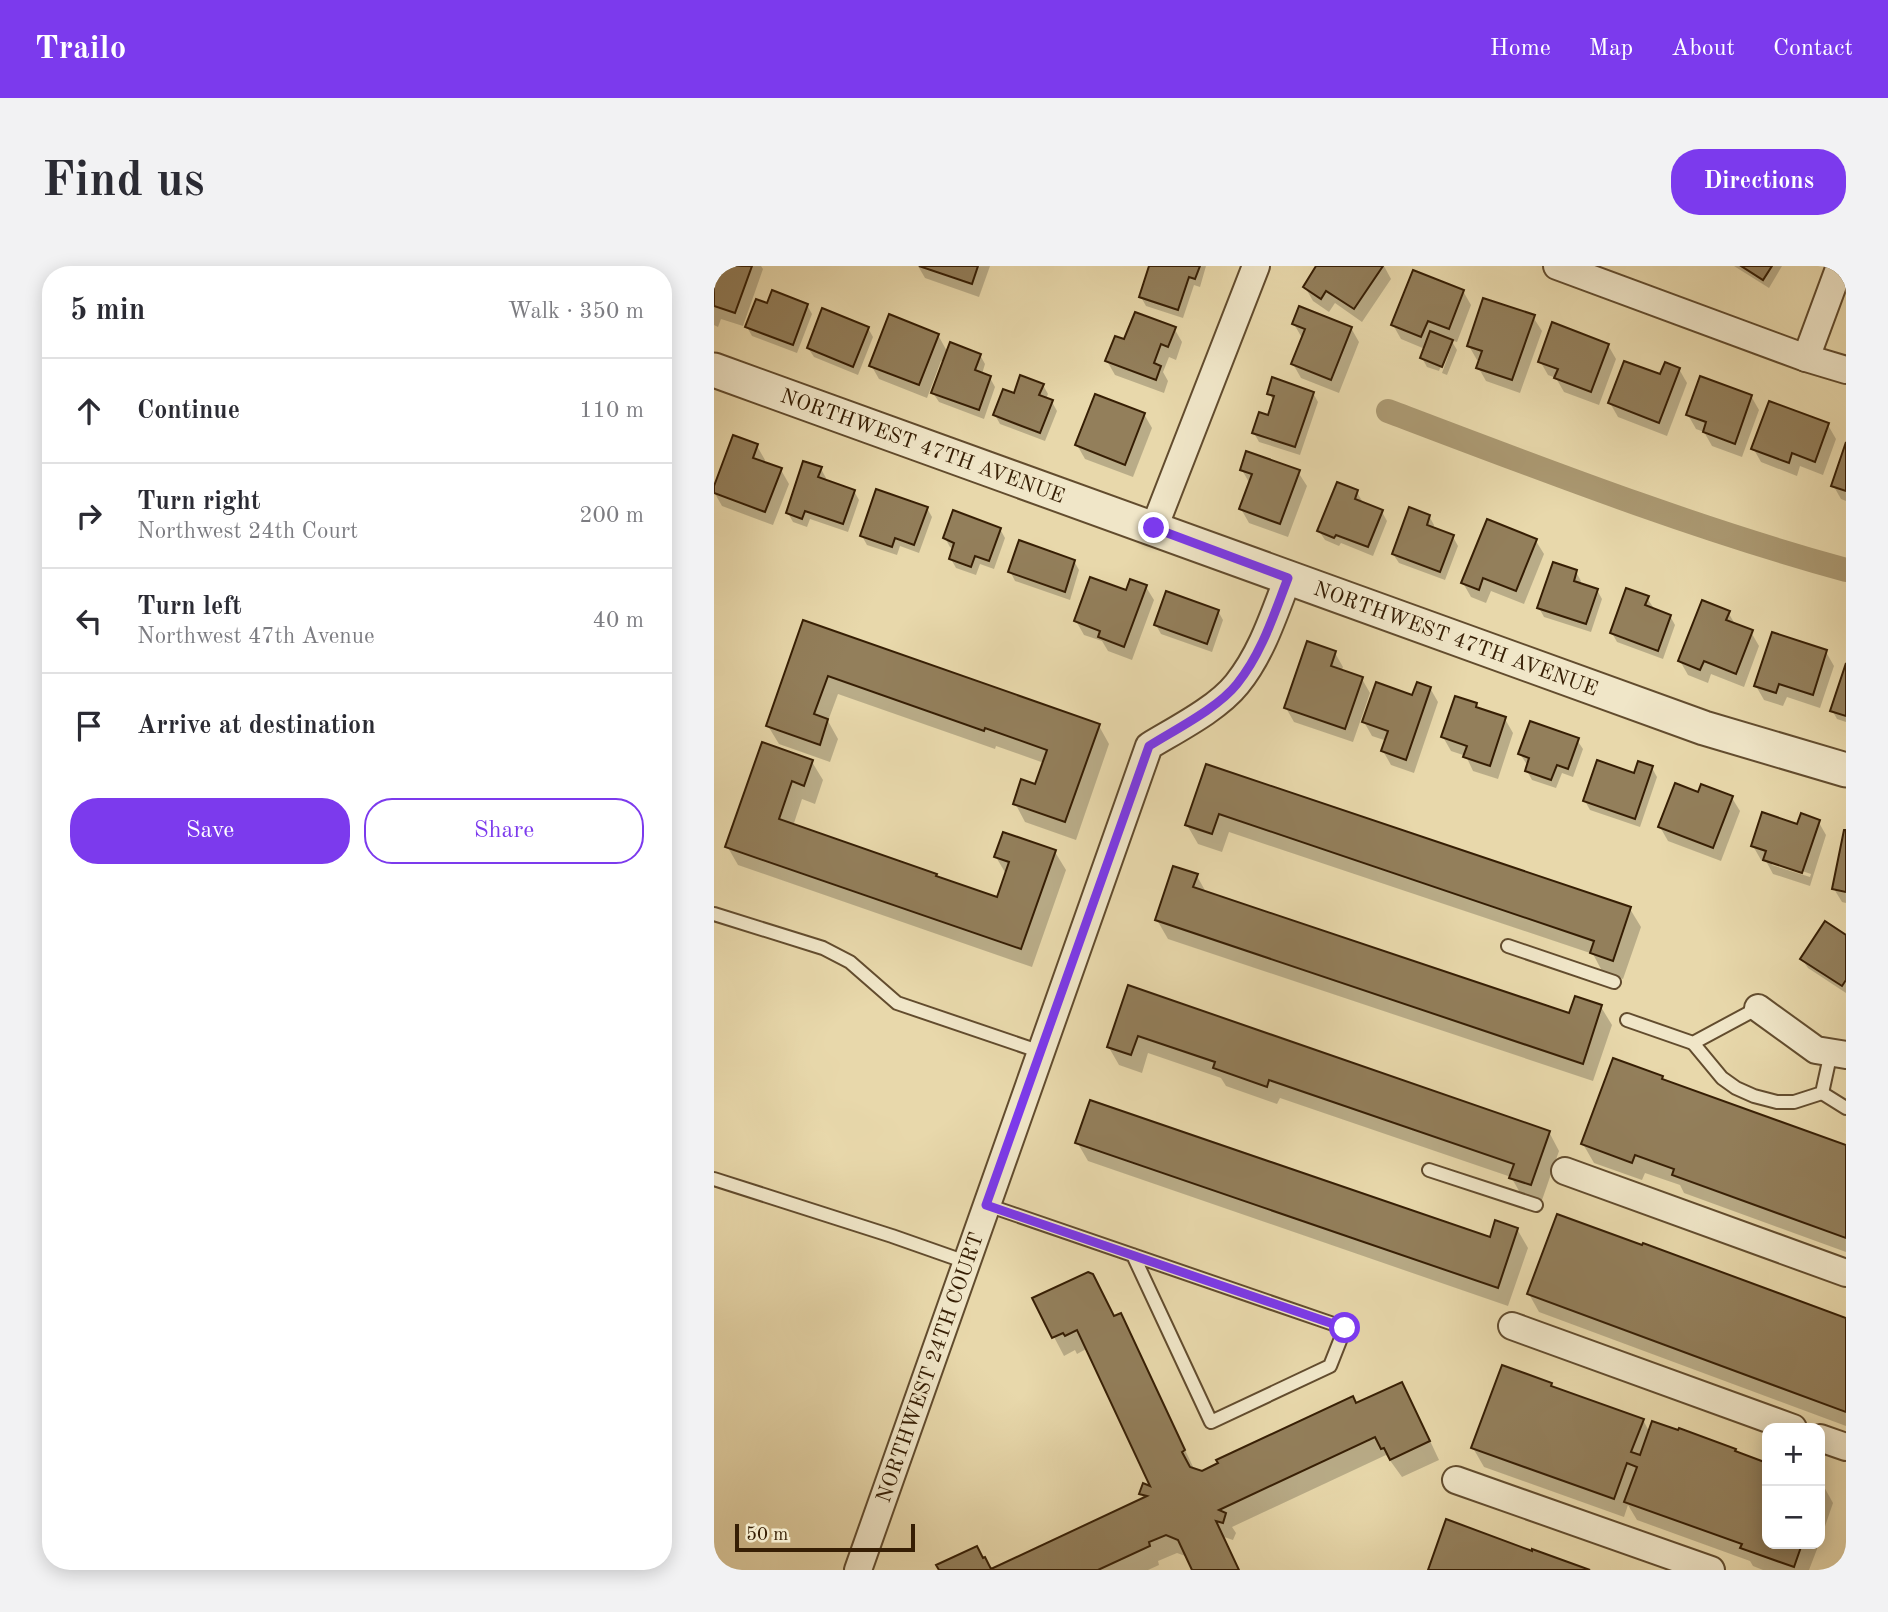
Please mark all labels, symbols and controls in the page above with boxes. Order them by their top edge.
text: Trailo [35,33,126,66]
text: Home [1490,37,1551,61]
text: Map [1589,37,1633,61]
text: About [1671,37,1735,61]
text: Contact [1773,37,1853,61]
button: Directions [1671,149,1846,215]
text: Find us [42,158,205,207]
text: 5 min [70,296,145,326]
text: Walk · 350 m [508,300,644,323]
street label: NORTHWEST 47TH AVENUE [777,386,1067,508]
icon: ahead [70,392,108,430]
text: Continue [137,398,240,424]
text: 110 m [579,399,644,422]
text: Turn right [137,489,260,515]
icon: right [70,497,108,535]
text: 200 m [579,504,644,527]
route end [1138,512,1169,543]
text: Northwest 24th Court [137,520,358,543]
street label: NORTHWEST 47TH AVENUE [1311,579,1600,701]
text: Turn left [137,594,242,620]
icon: left [70,602,108,640]
text: 40 m [593,609,644,632]
text: Northwest 47th Avenue [137,625,375,648]
icon: arrive [70,707,108,745]
text: Arrive at destination [137,713,376,739]
button: Save [70,798,350,864]
button: Share [364,798,644,864]
street label: NORTHWEST 24TH COURT [874,1230,988,1506]
route start [1329,1312,1360,1343]
map controls [1762,1423,1825,1549]
button: + [1762,1423,1825,1486]
button: − [1762,1486,1825,1549]
scale bar [735,1521,915,1553]
text: 50 m [746,1526,788,1545]

